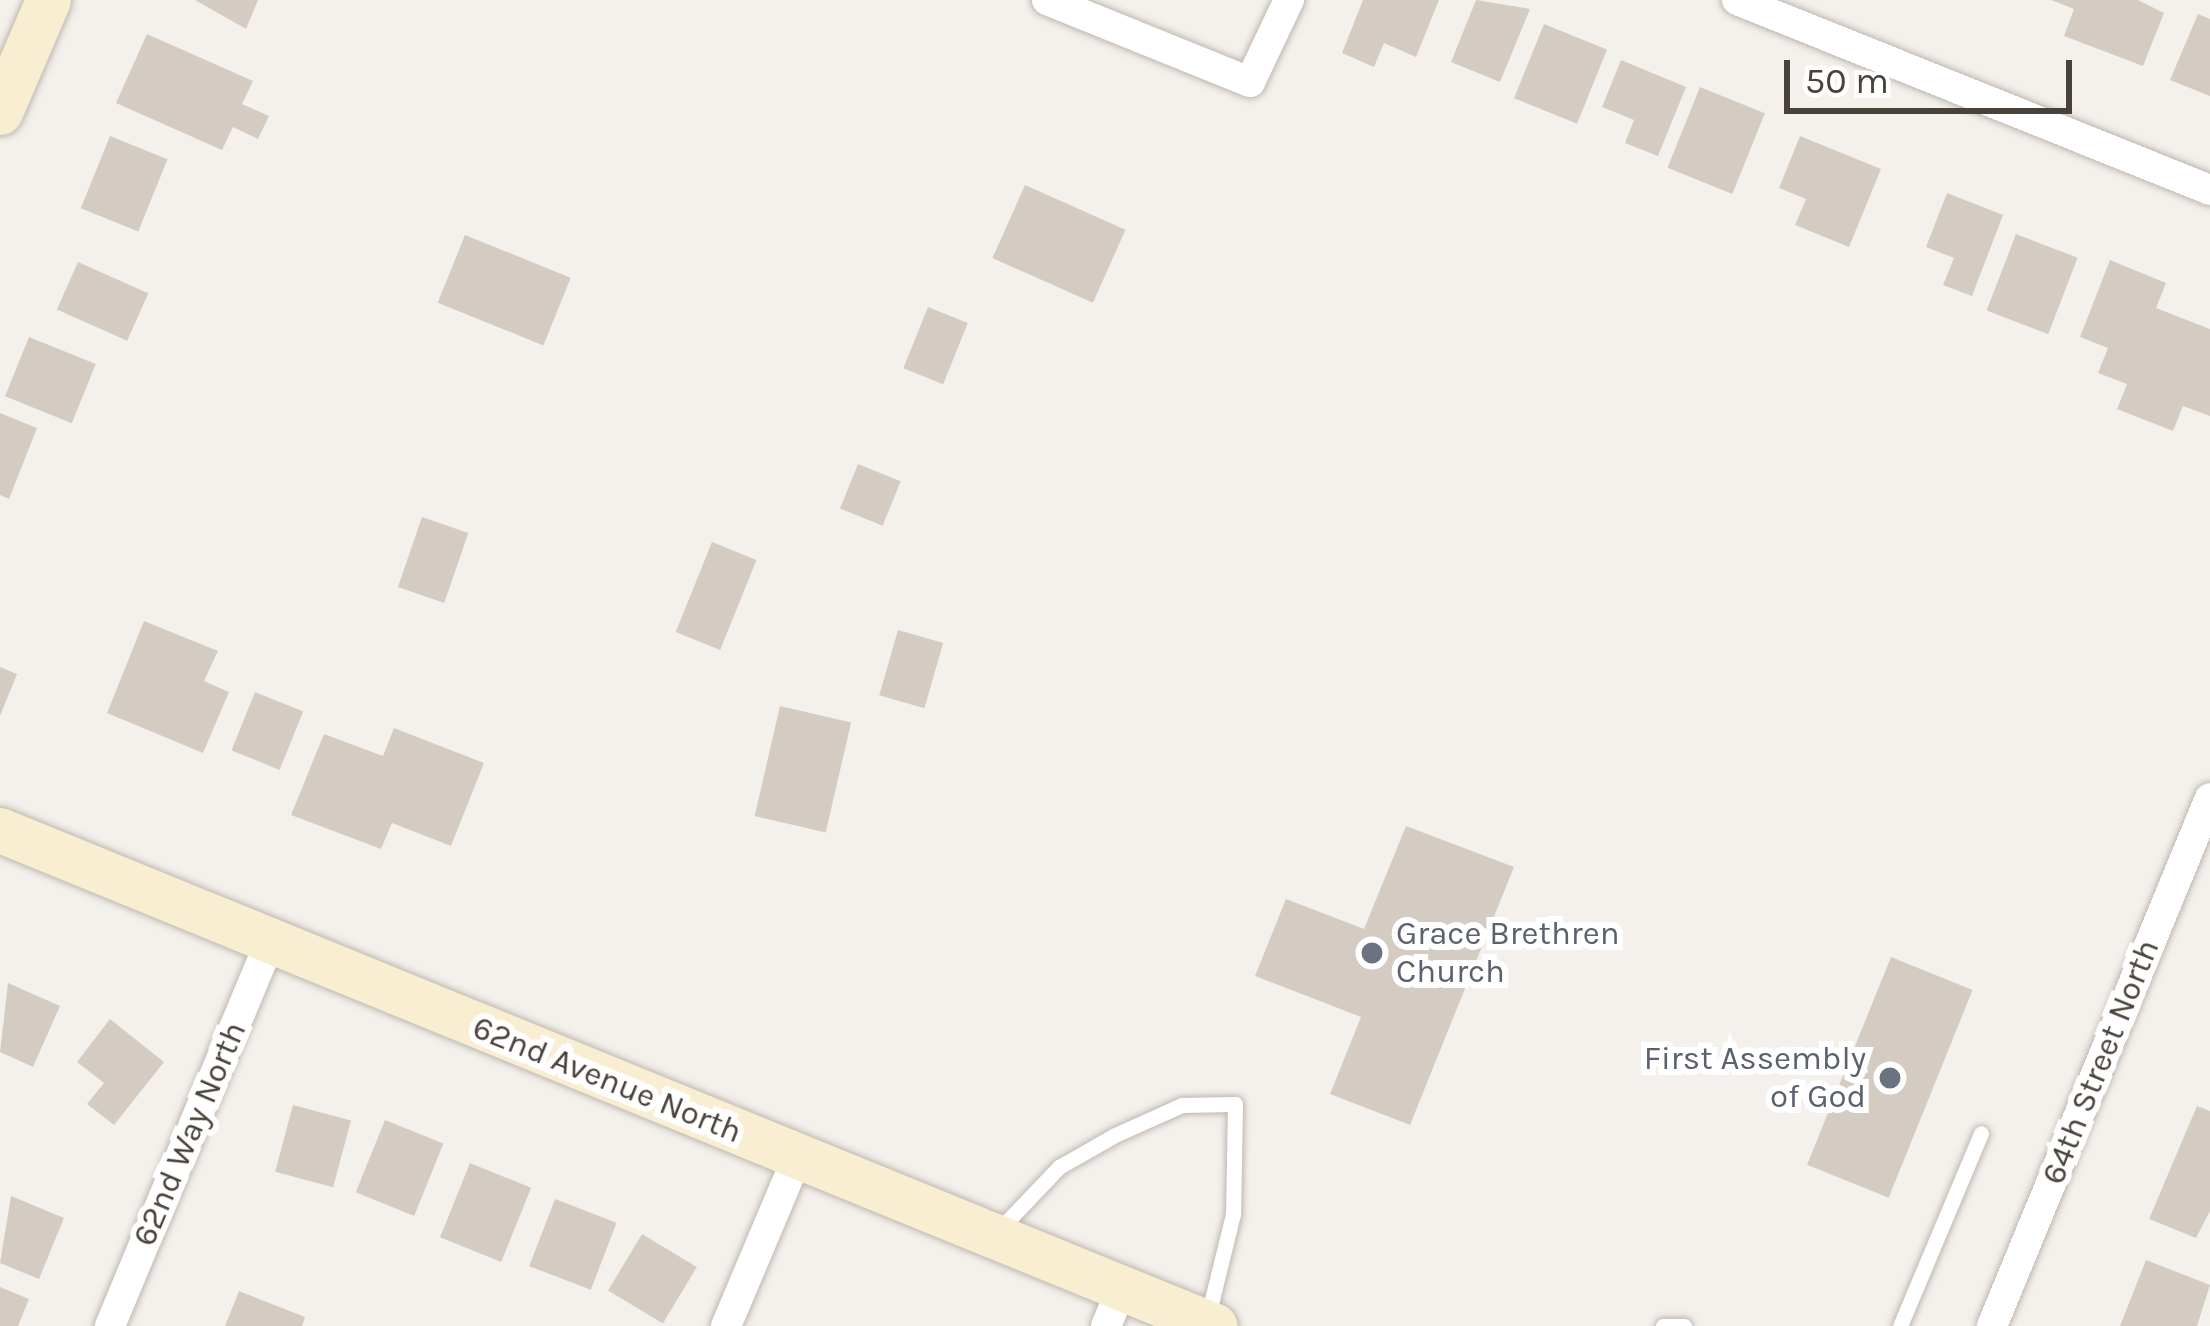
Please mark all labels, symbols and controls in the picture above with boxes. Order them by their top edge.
scale bar [1790,36,2078,110]
text: 50 m [1805,60,1889,102]
place label: Grace Brethren Church [1396,914,1620,992]
street label: 64th Street North [2034,934,2168,1190]
marker: Grace Brethren Church [1359,940,1385,966]
street label: 62nd Avenue North [467,1008,747,1152]
street label: 62nd Way North [125,1016,255,1252]
place label: First Assembly of God [1644,1039,1866,1117]
marker: First Assembly of God [1877,1065,1903,1091]

